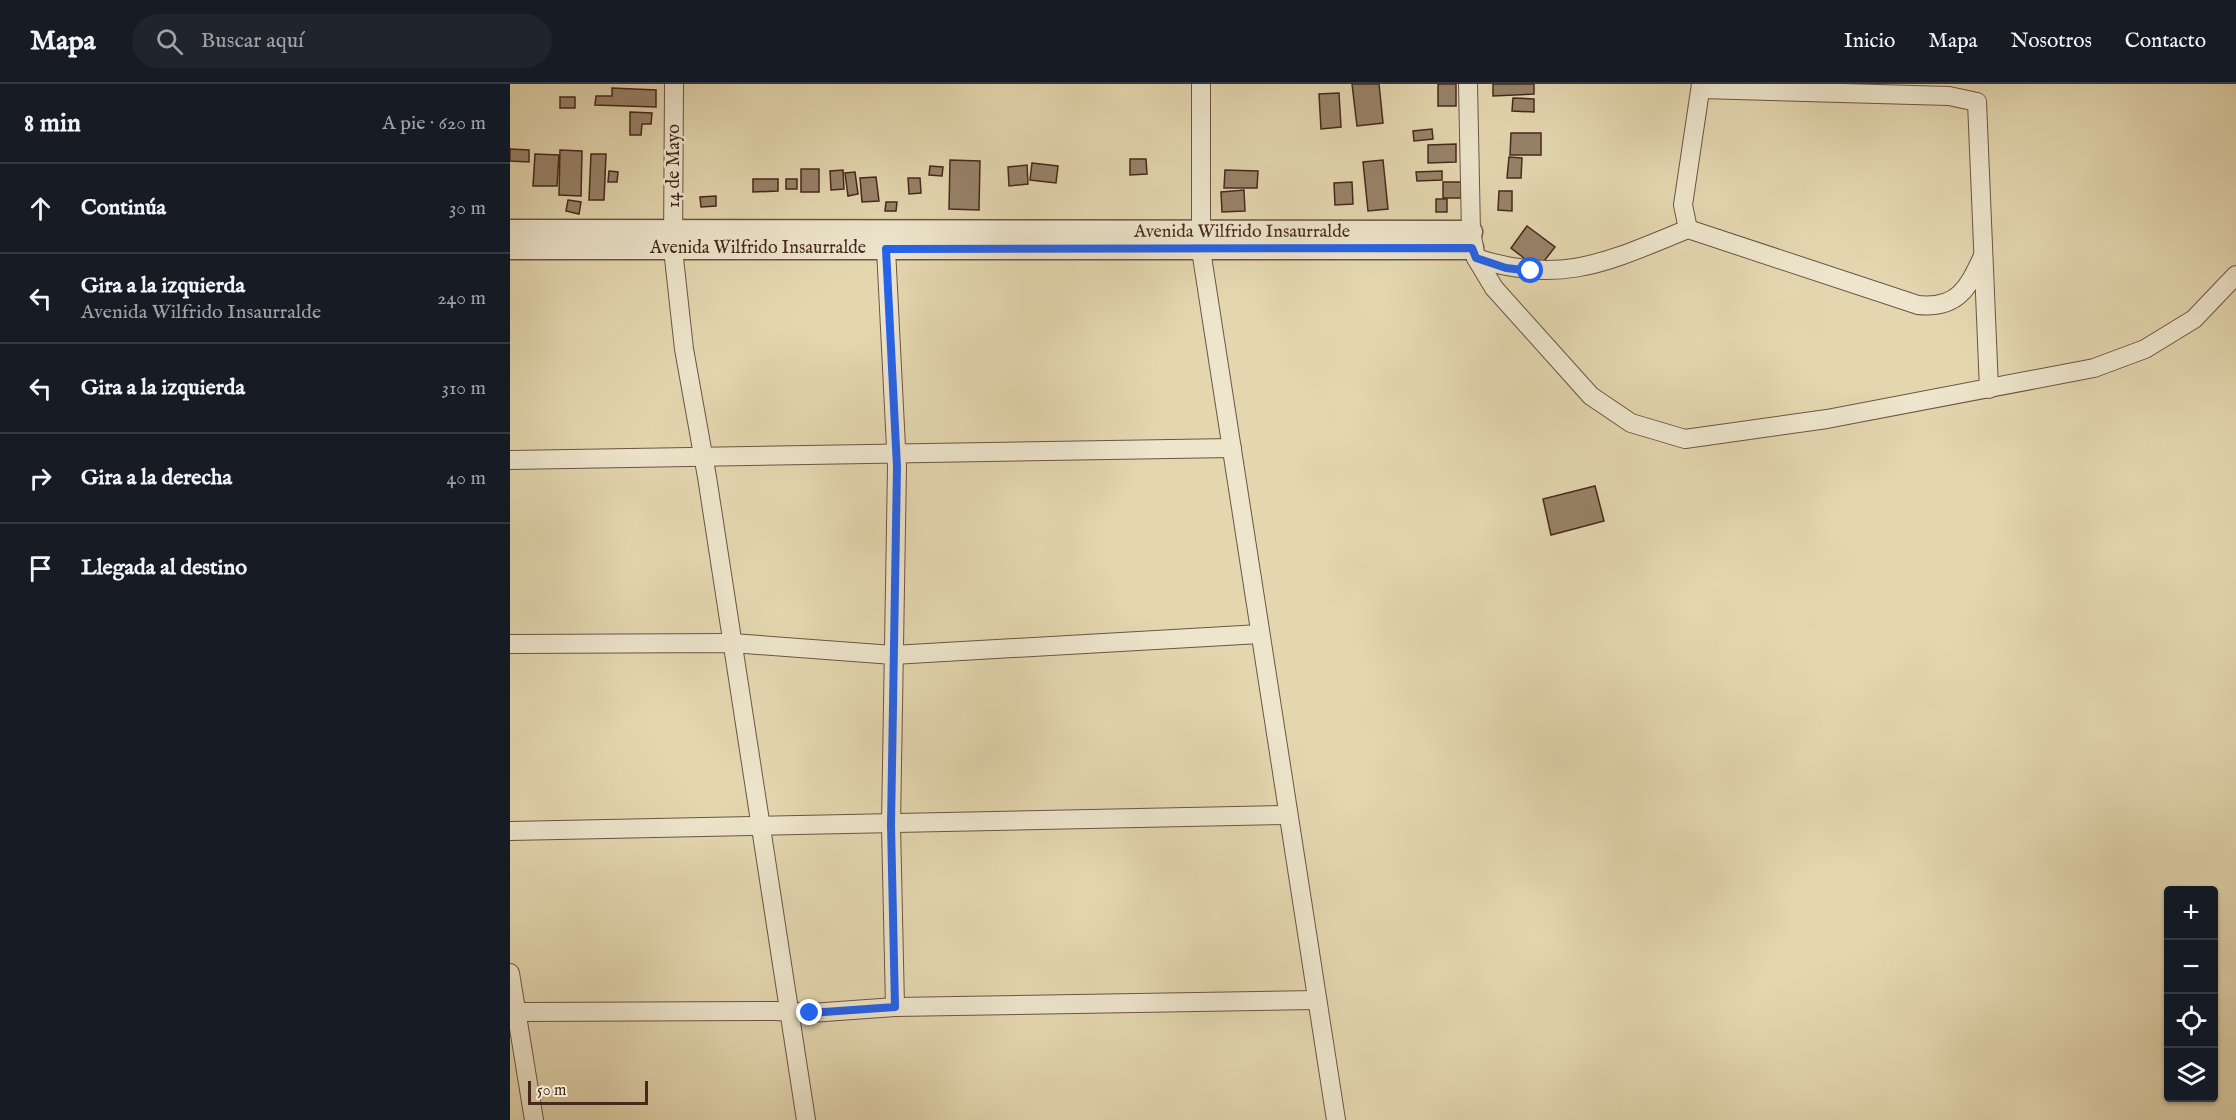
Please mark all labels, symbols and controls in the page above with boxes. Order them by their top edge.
search box [132,14,552,68]
text: Mapa [30,24,96,59]
icon: search [153,25,186,58]
text: Buscar aquí [201,27,304,55]
text: Inicio [1844,28,1895,55]
text: Mapa [1928,28,1978,55]
text: Nosotros [2011,28,2092,55]
text: Contacto [2125,28,2206,55]
text: 8 min [24,107,81,140]
text: A pie · 620 m [382,111,486,136]
street label: 14 de Mayo [663,124,686,208]
icon: ahead [24,192,57,225]
text: Continúa [81,194,166,222]
text: 30 m [449,196,486,221]
street label: Avenida Wilfrido Insaurralde [1133,220,1350,243]
street label: Avenida Wilfrido Insaurralde [649,237,866,260]
route start [1517,257,1543,283]
text: Gira a la izquierda [81,272,245,300]
icon: left [24,282,57,315]
text: 240 m [437,286,486,311]
text: Avenida Wilfrido Insaurralde [81,300,321,325]
icon: left [24,372,57,405]
text: Gira a la izquierda [81,374,245,402]
text: 310 m [442,376,486,401]
icon: right [24,462,57,495]
text: Gira a la derecha [81,464,232,492]
text: 40 m [447,466,486,491]
icon: arrive [24,552,57,585]
text: Llegada al destino [81,554,247,582]
map controls [2164,886,2218,1102]
button: + [2164,886,2218,940]
button: − [2164,940,2218,994]
button: locate [2164,994,2218,1048]
route end [796,999,822,1025]
button: layers [2164,1048,2218,1102]
scale bar [528,1078,648,1106]
text: 50 m [537,1081,566,1101]

